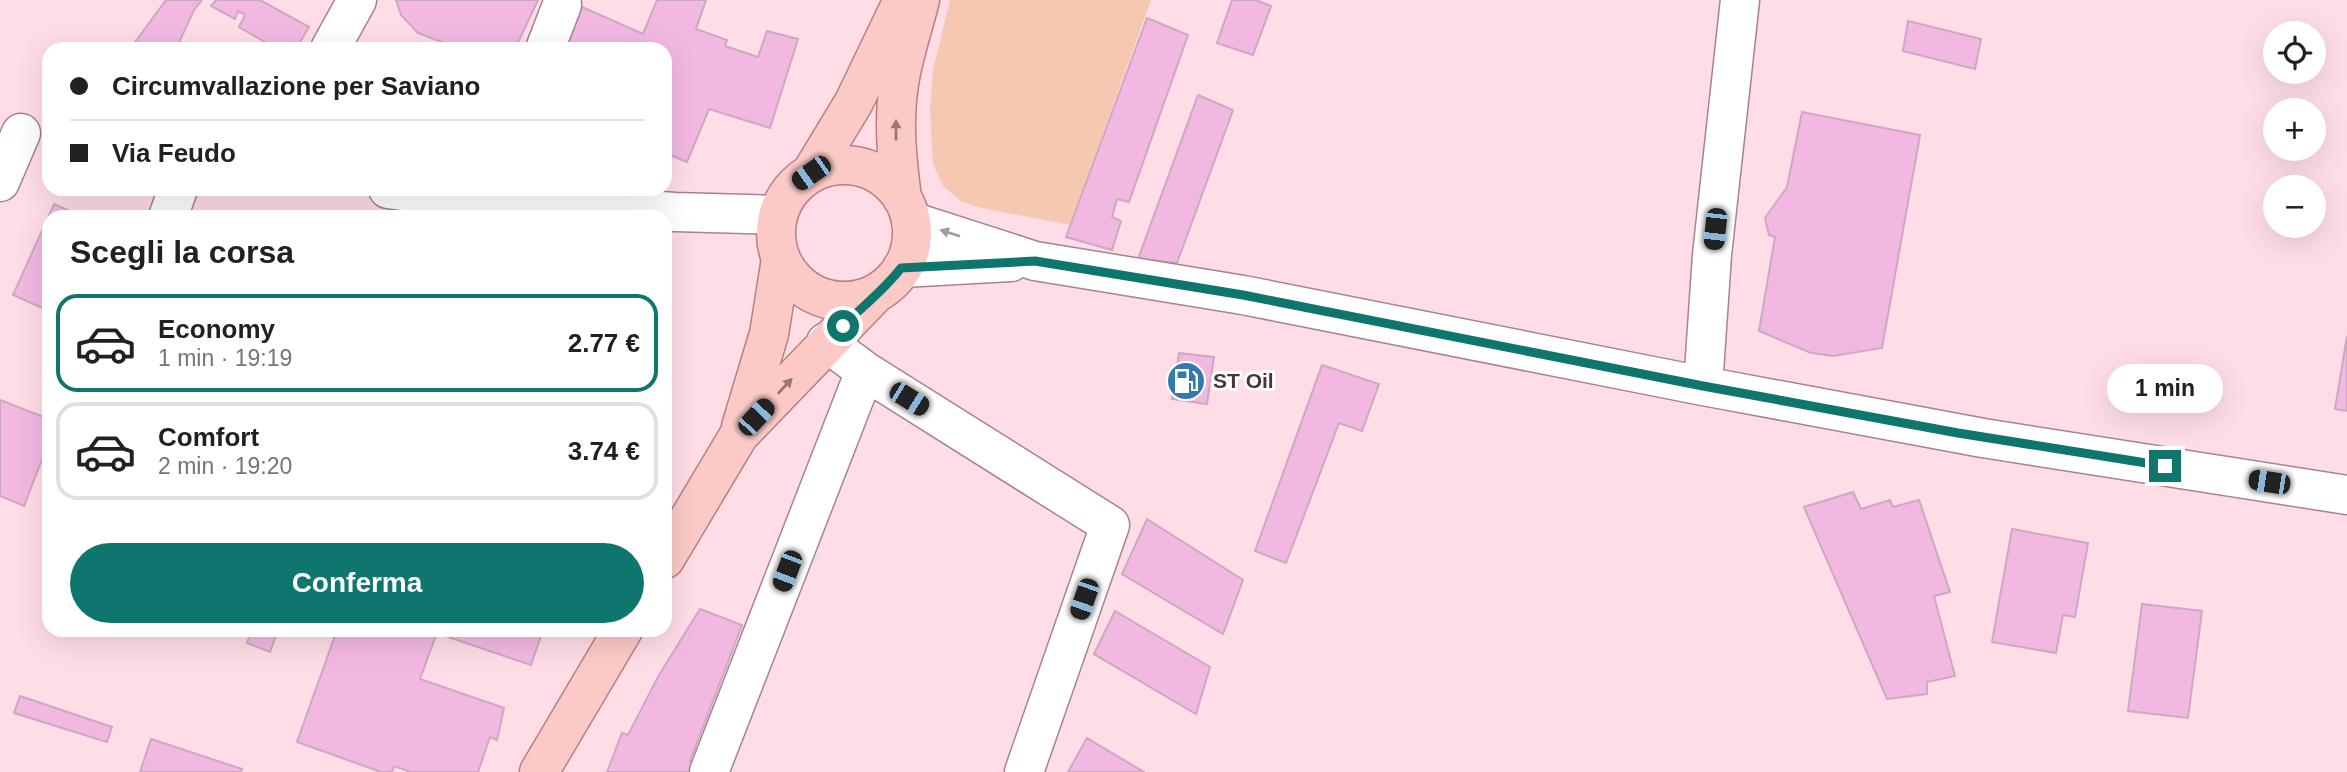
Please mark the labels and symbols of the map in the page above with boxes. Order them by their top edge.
one-way arrow [890,119,902,141]
car [788,152,835,194]
car [1703,207,1728,251]
one-way arrow [939,228,960,238]
route start [827,310,859,342]
fuel station icon: ST Oil [1165,360,1207,402]
callout: 1 min [2107,364,2223,414]
place label: ST Oil [1213,369,1274,392]
one-way arrow [777,378,793,395]
car [886,379,933,419]
car [734,394,779,440]
route end [2149,450,2181,482]
car [2247,468,2292,496]
car [770,548,805,594]
car [1068,576,1101,622]

